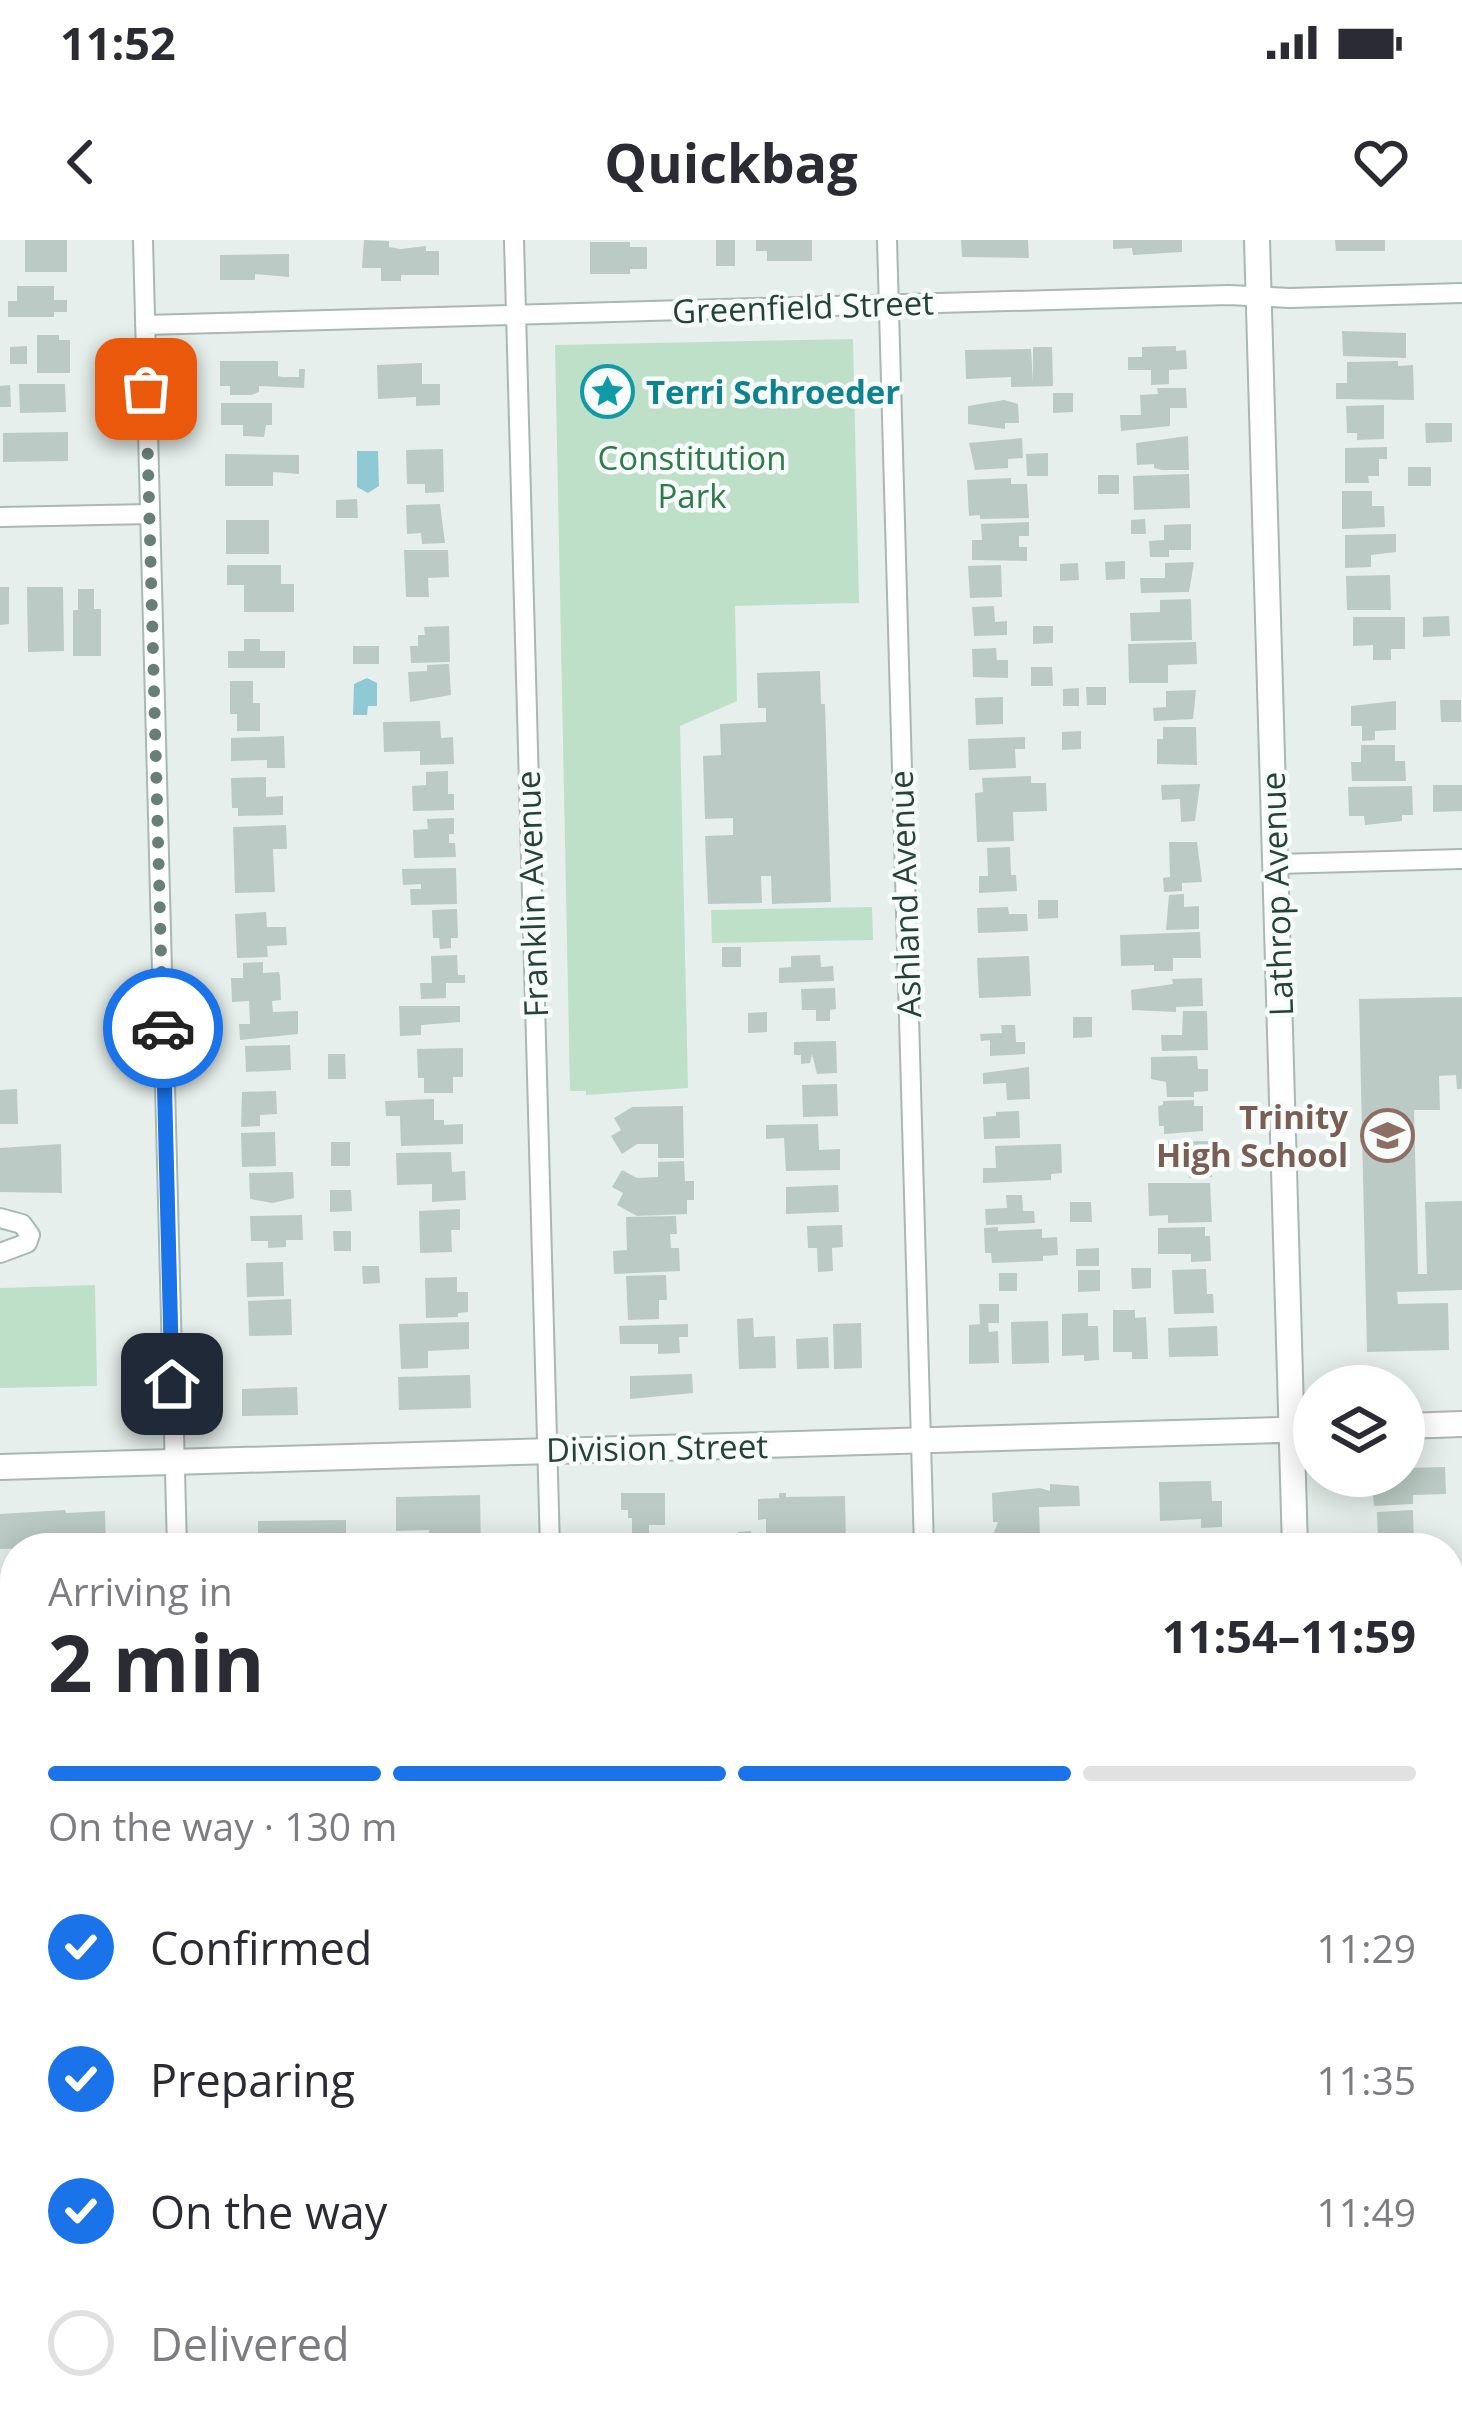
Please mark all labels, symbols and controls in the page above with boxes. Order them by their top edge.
text: 11:52 [60,12,176,73]
text: Quickbag [604,125,858,199]
icon: back [48,129,114,195]
icon: heart [1348,129,1414,195]
street label: Greenfield Street [671,279,935,334]
pin [95,338,197,440]
icon: bag [113,356,179,422]
place icon: Terri Schroeder [579,364,635,420]
place label: Terri Schroeder [646,369,900,414]
park label: Constitution Park [598,435,786,518]
street label: Franklin Avenue [505,770,558,1018]
street label: Ashland Avenue [878,770,931,1018]
street label: Lathrop Avenue [1250,771,1303,1017]
courier [103,968,223,1088]
icon: car [130,995,196,1061]
place label: Trinity High School [1156,1094,1348,1177]
school or university icon: Trinity High School [1359,1108,1415,1164]
pin [121,1333,223,1435]
icon: home [139,1351,205,1417]
map controls [1293,1365,1425,1497]
button: layers [1293,1365,1425,1497]
street label: Division Street [546,1423,768,1472]
text: Arriving in [48,1564,233,1617]
text: 11:54–11:59 [1162,1605,1416,1666]
text: 2 min [48,1609,265,1715]
text: On the way · 130 m [48,1799,397,1852]
icon: check [48,1914,114,1980]
text: Confirmed [150,1917,372,1978]
text: 11:29 [1317,1921,1416,1974]
icon: check [48,2046,114,2112]
text: Preparing [150,2049,355,2110]
text: 11:35 [1317,2053,1416,2106]
icon: check [48,2178,114,2244]
text: On the way [150,2181,387,2242]
text: 11:49 [1317,2185,1416,2238]
text: Delivered [150,2313,350,2374]

